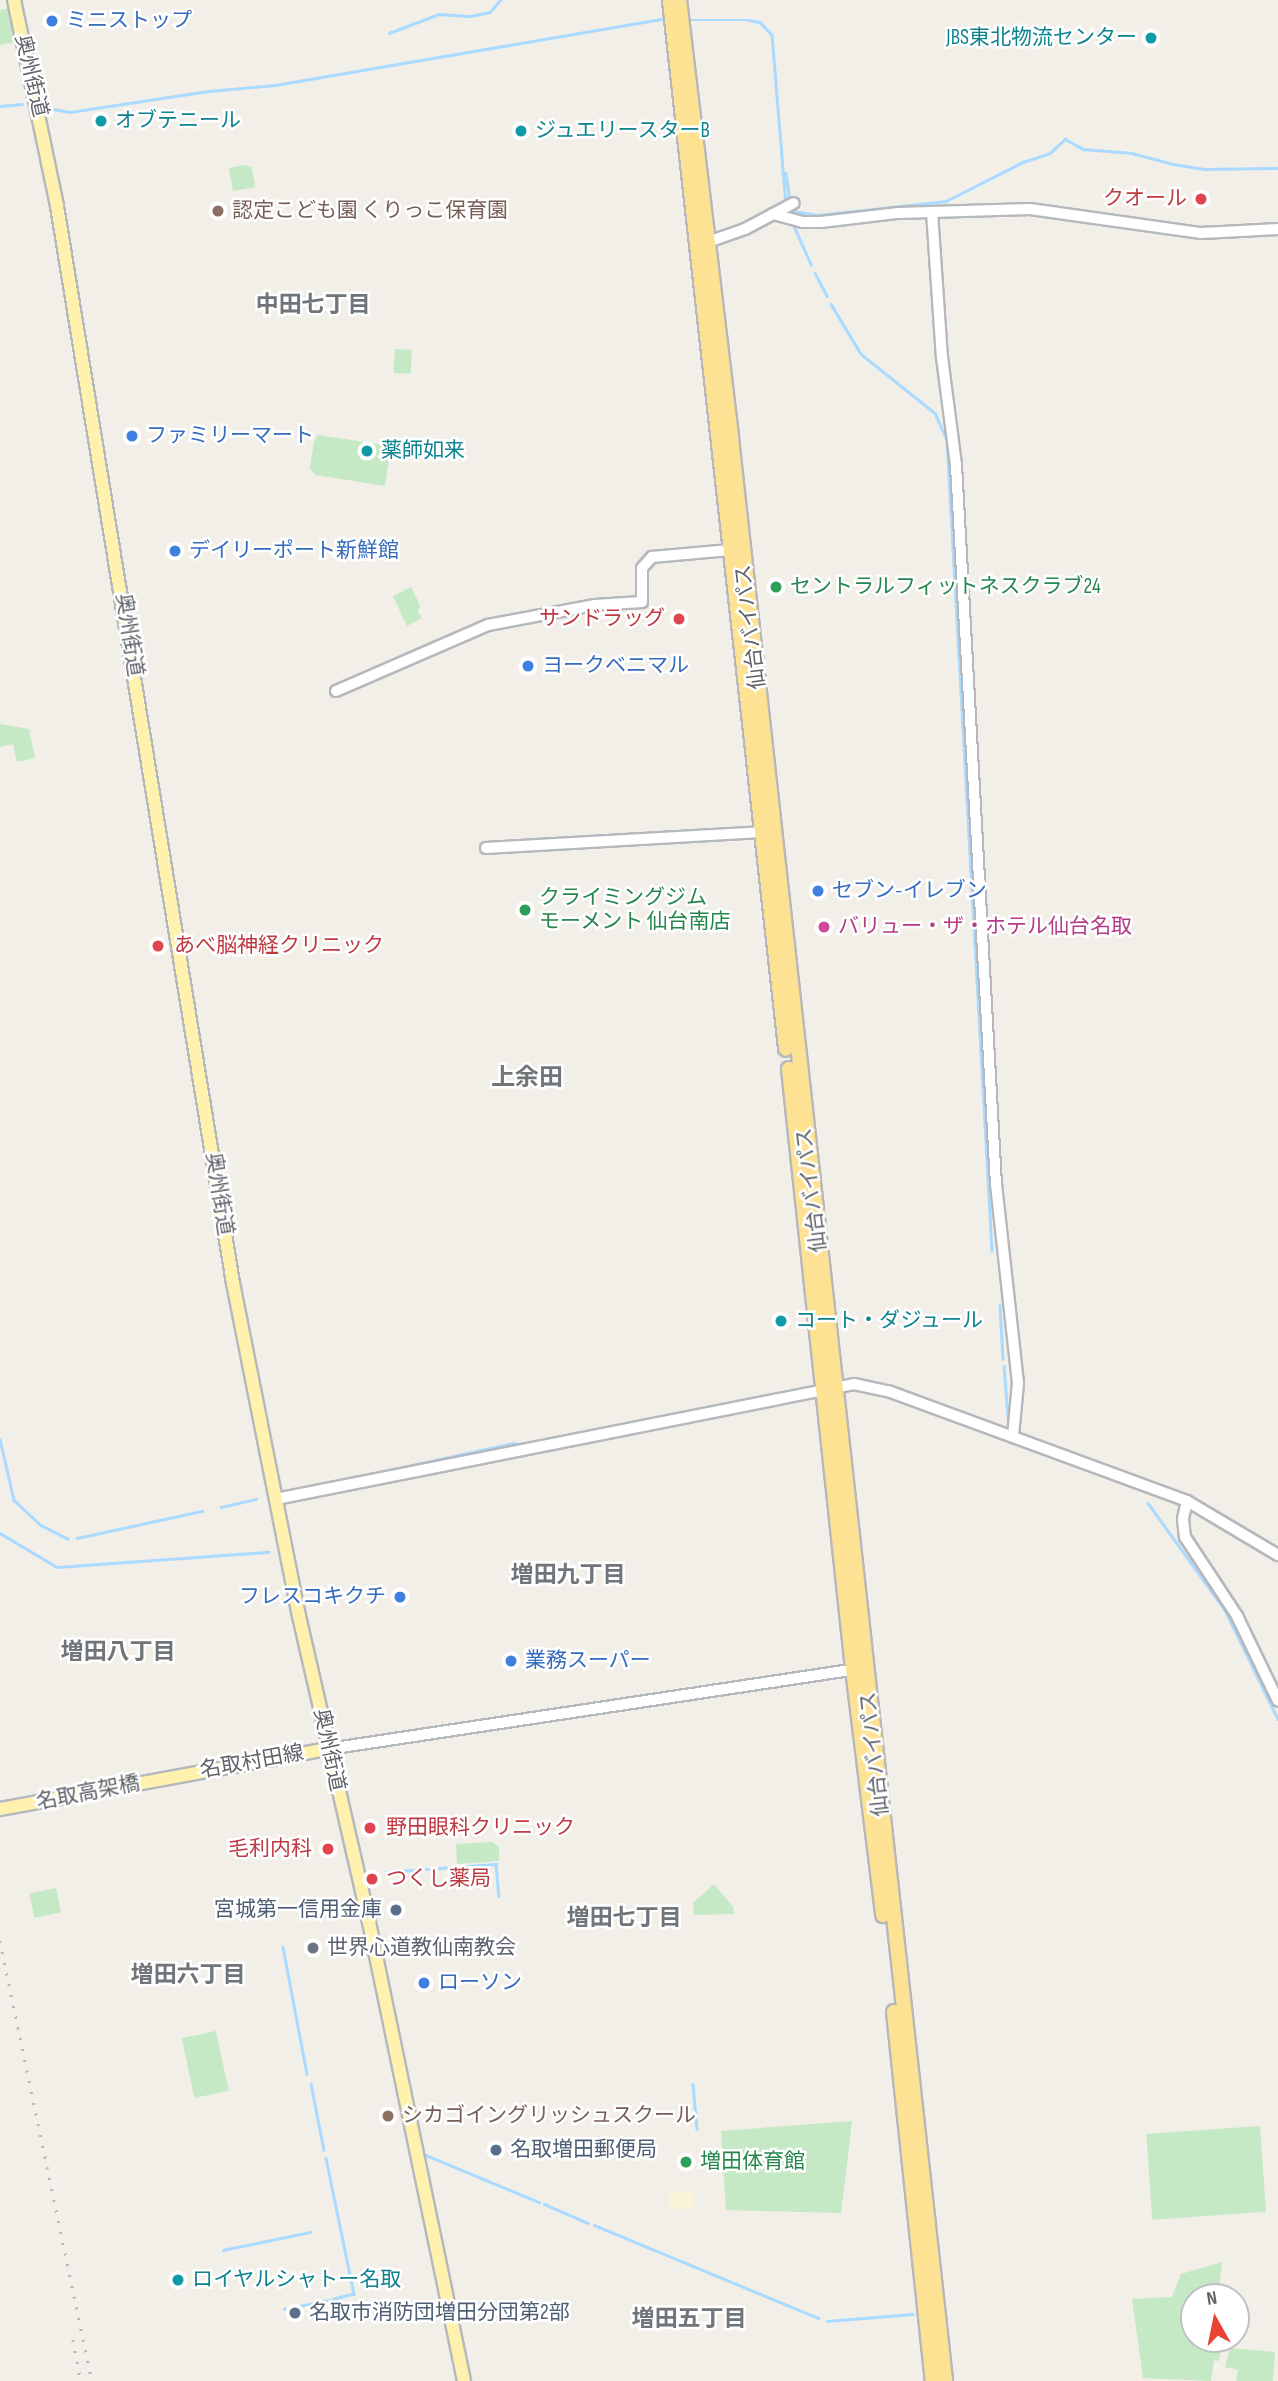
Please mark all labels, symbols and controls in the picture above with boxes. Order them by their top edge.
place label: ミニストップ [66,8,192,34]
marker: ミニストップ [44,13,60,29]
place label: JBS東北物流センター [946,25,1137,51]
marker: JBS東北物流センター [1143,30,1159,46]
street label: 奥州街道 [9,32,53,120]
place label: オブテニール [115,108,241,134]
marker: オブテニール [93,113,109,129]
place label: ジュエリースターB [535,118,712,144]
marker: ジュエリースターB [513,123,529,139]
place label: クオール [1103,186,1187,212]
marker: クオール [1193,191,1209,207]
place label: 認定こども園 くりっこ保育園 [232,198,508,224]
marker: 認定こども園 くりっこ保育園 [210,203,226,219]
district label: 中田七丁目 [256,291,370,319]
place label: ファミリーマート [146,423,314,449]
marker: ファミリーマート [124,428,140,444]
place label: 薬師如来 [381,438,465,464]
marker: 薬師如来 [359,443,375,459]
place label: デイリーポート新鮮館 [189,538,399,564]
marker: デイリーポート新鮮館 [167,543,183,559]
street label: 仙台バイパス [731,563,771,691]
place label: セントラルフィットネスクラブ24 [790,574,1101,600]
marker: セントラルフィットネスクラブ24 [768,579,784,595]
street label: 奥州街道 [110,592,148,678]
place label: サンドラッグ [539,606,665,632]
marker: サンドラッグ [671,611,687,627]
place label: ヨークベニマル [542,653,689,679]
marker: ヨークベニマル [520,658,536,674]
place label: セブン-イレブン [832,878,987,904]
marker: セブン-イレブン [810,883,826,899]
place label: クライミングジム モーメント 仙台南店 [539,885,731,935]
marker: クライミングジム モーメント 仙台南店 [517,902,533,918]
place label: バリュー・ザ・ホテル仙台名取 [838,914,1132,940]
marker: バリュー・ザ・ホテル仙台名取 [816,919,832,935]
place label: あべ脳神経クリニック [174,933,384,959]
marker: あべ脳神経クリニック [148,936,168,956]
district label: 上余田 [491,1064,563,1092]
street label: 仙台バイパス [792,1126,832,1254]
street label: 奥州街道 [200,1151,238,1237]
place label: コート・ダジュール [795,1308,984,1334]
marker: コート・ダジュール [773,1313,789,1329]
district label: 増田九丁目 [511,1561,625,1589]
place label: フレスコキクチ [239,1584,386,1610]
marker: フレスコキクチ [392,1589,408,1605]
district label: 増田八丁目 [61,1638,175,1666]
place label: 業務スーパー [525,1648,651,1674]
marker: 業務スーパー [503,1653,519,1669]
street label: 仙台バイパス [856,1690,894,1818]
street label: 奥州街道 [308,1706,350,1794]
street label: 名取村田線 [198,1740,306,1784]
street label: 名取高架橋 [34,1771,142,1815]
place label: 野田眼科クリニック [386,1815,575,1841]
marker: 野田眼科クリニック [360,1818,380,1838]
place label: 毛利内科 [228,1836,312,1862]
marker: 毛利内科 [318,1839,338,1859]
place label: つくし薬局 [386,1866,491,1892]
marker: つくし薬局 [364,1871,380,1887]
place label: 宮城第一信用金庫 [214,1897,382,1923]
marker: 宮城第一信用金庫 [388,1902,404,1918]
district label: 増田七丁目 [567,1904,681,1932]
place label: 世界心道教仙南教会 [327,1935,516,1961]
marker: 世界心道教仙南教会 [305,1940,321,1956]
district label: 増田六丁目 [131,1961,245,1989]
place label: ローソン [438,1970,522,1996]
marker: ローソン [416,1975,432,1991]
place label: シカゴイングリッシュスクール [402,2103,696,2129]
marker: シカゴイングリッシュスクール [380,2108,396,2124]
place label: 名取増田郵便局 [510,2137,657,2163]
marker: 名取増田郵便局 [488,2142,504,2158]
place label: 増田体育館 [700,2149,805,2175]
marker: 増田体育館 [678,2154,694,2170]
place label: ロイヤルシャトー名取 [192,2267,402,2293]
marker: ロイヤルシャトー名取 [170,2272,186,2288]
north arrow [1180,2283,1250,2353]
text: N [1205,2287,1219,2311]
place label: 名取市消防団増田分団第2部 [309,2300,570,2326]
marker: 名取市消防団増田分団第2部 [287,2305,303,2321]
district label: 増田五丁目 [632,2305,746,2333]

